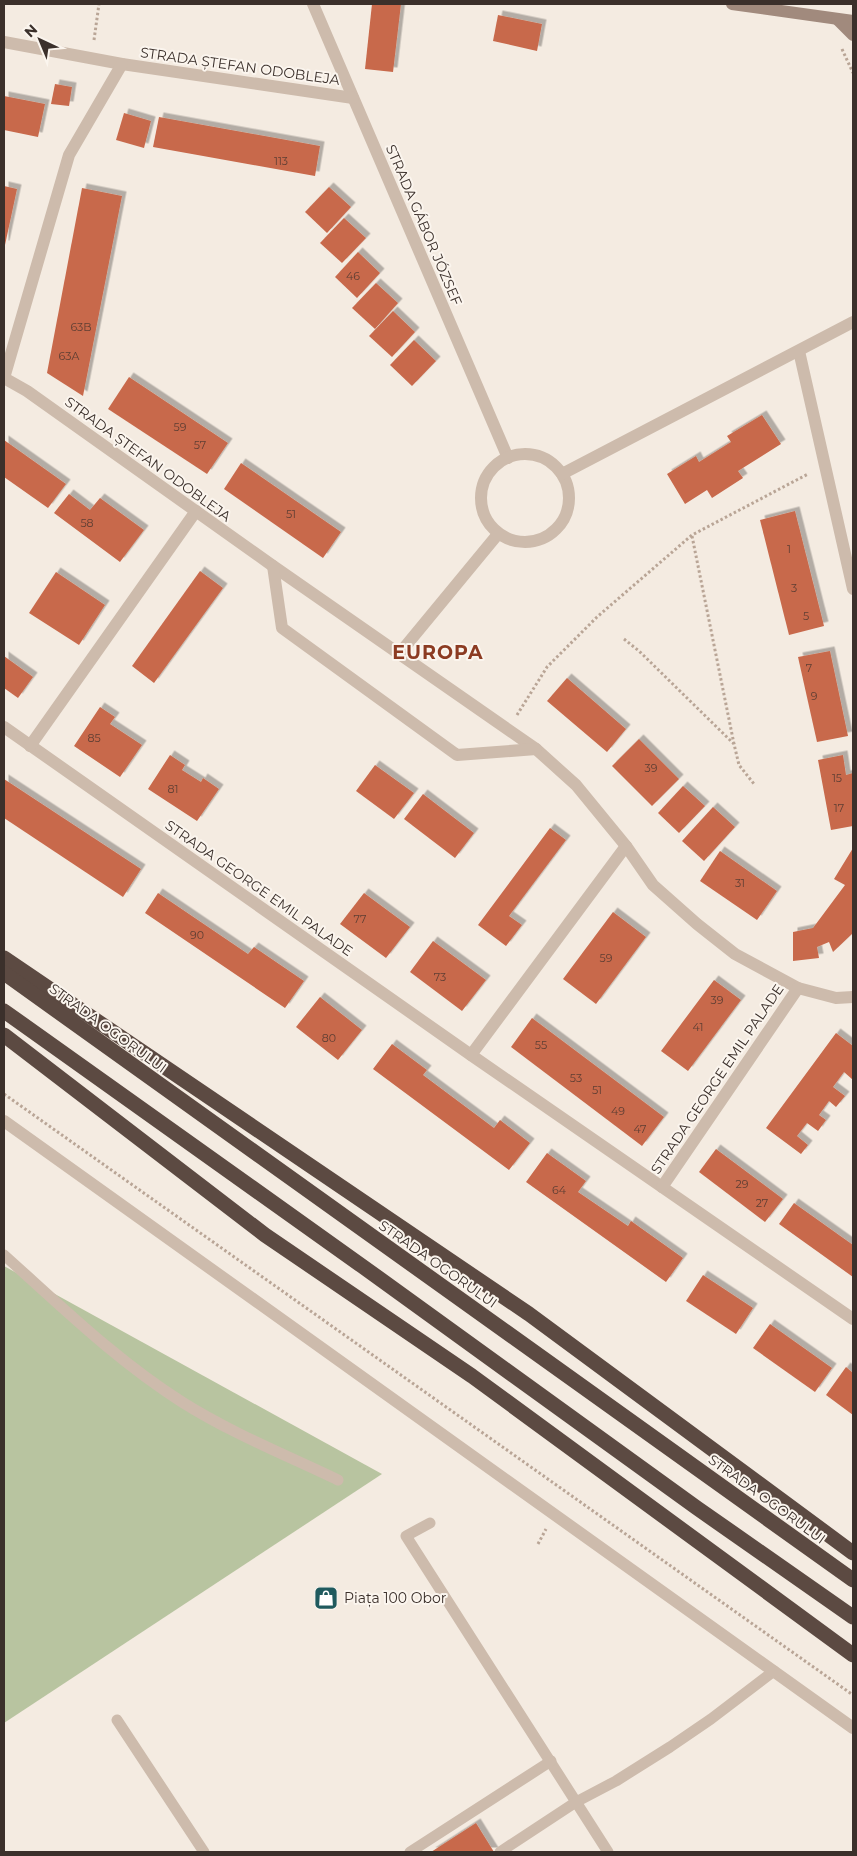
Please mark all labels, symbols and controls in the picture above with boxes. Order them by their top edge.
north arrow [15,15,65,65]
text: N [21,20,41,41]
street label: STRADA ȘTEFAN ODOBLEJA [139,43,342,90]
street label: STRADA GÁBOR JÓZSEF [382,142,466,308]
house number: 113 [274,154,288,168]
house number: 46 [346,269,360,283]
house number: 63B [70,320,92,334]
house number: 63A [59,349,80,363]
street label: STRADA ȘTEFAN ODOBLEJA [61,393,235,527]
house number: 59 [174,420,187,434]
house number: 57 [194,438,206,452]
house number: 51 [286,507,296,521]
house number: 58 [80,516,94,530]
house number: 1 [787,542,791,556]
house number: 3 [791,581,797,595]
house number: 5 [803,609,809,623]
district label: EUROPA [392,641,484,664]
house number: 7 [806,661,812,675]
house number: 9 [811,689,818,703]
house number: 85 [87,731,101,745]
house number: 39 [645,761,658,775]
house number: 15 [832,771,842,785]
house number: 81 [168,782,179,796]
house number: 17 [834,801,844,815]
street label: STRADA GEORGE EMIL PALADE [162,816,356,960]
house number: 31 [735,876,745,890]
house number: 77 [354,912,366,926]
house number: 90 [190,928,204,942]
house number: 59 [600,951,613,965]
house number: 73 [434,970,446,984]
street label: STRADA OGORULUI [46,979,170,1077]
street label: STRADA GEORGE EMIL PALADE [647,981,787,1177]
house number: 39 [711,993,724,1007]
house number: 41 [693,1020,703,1034]
house number: 80 [322,1031,336,1045]
house number: 55 [535,1038,547,1052]
house number: 53 [570,1071,582,1085]
house number: 51 [592,1083,602,1097]
house number: 49 [611,1104,625,1118]
house number: 47 [633,1122,647,1136]
house number: 29 [736,1177,749,1191]
house number: 64 [552,1183,567,1197]
house number: 27 [756,1196,768,1210]
street label: STRADA OGORULUI [375,1216,501,1312]
street label: STRADA OGORULUI [705,1450,829,1548]
shop icon: Piața 100 Obor [313,1585,339,1611]
place label: Piața 100 Obor [344,1589,447,1608]

